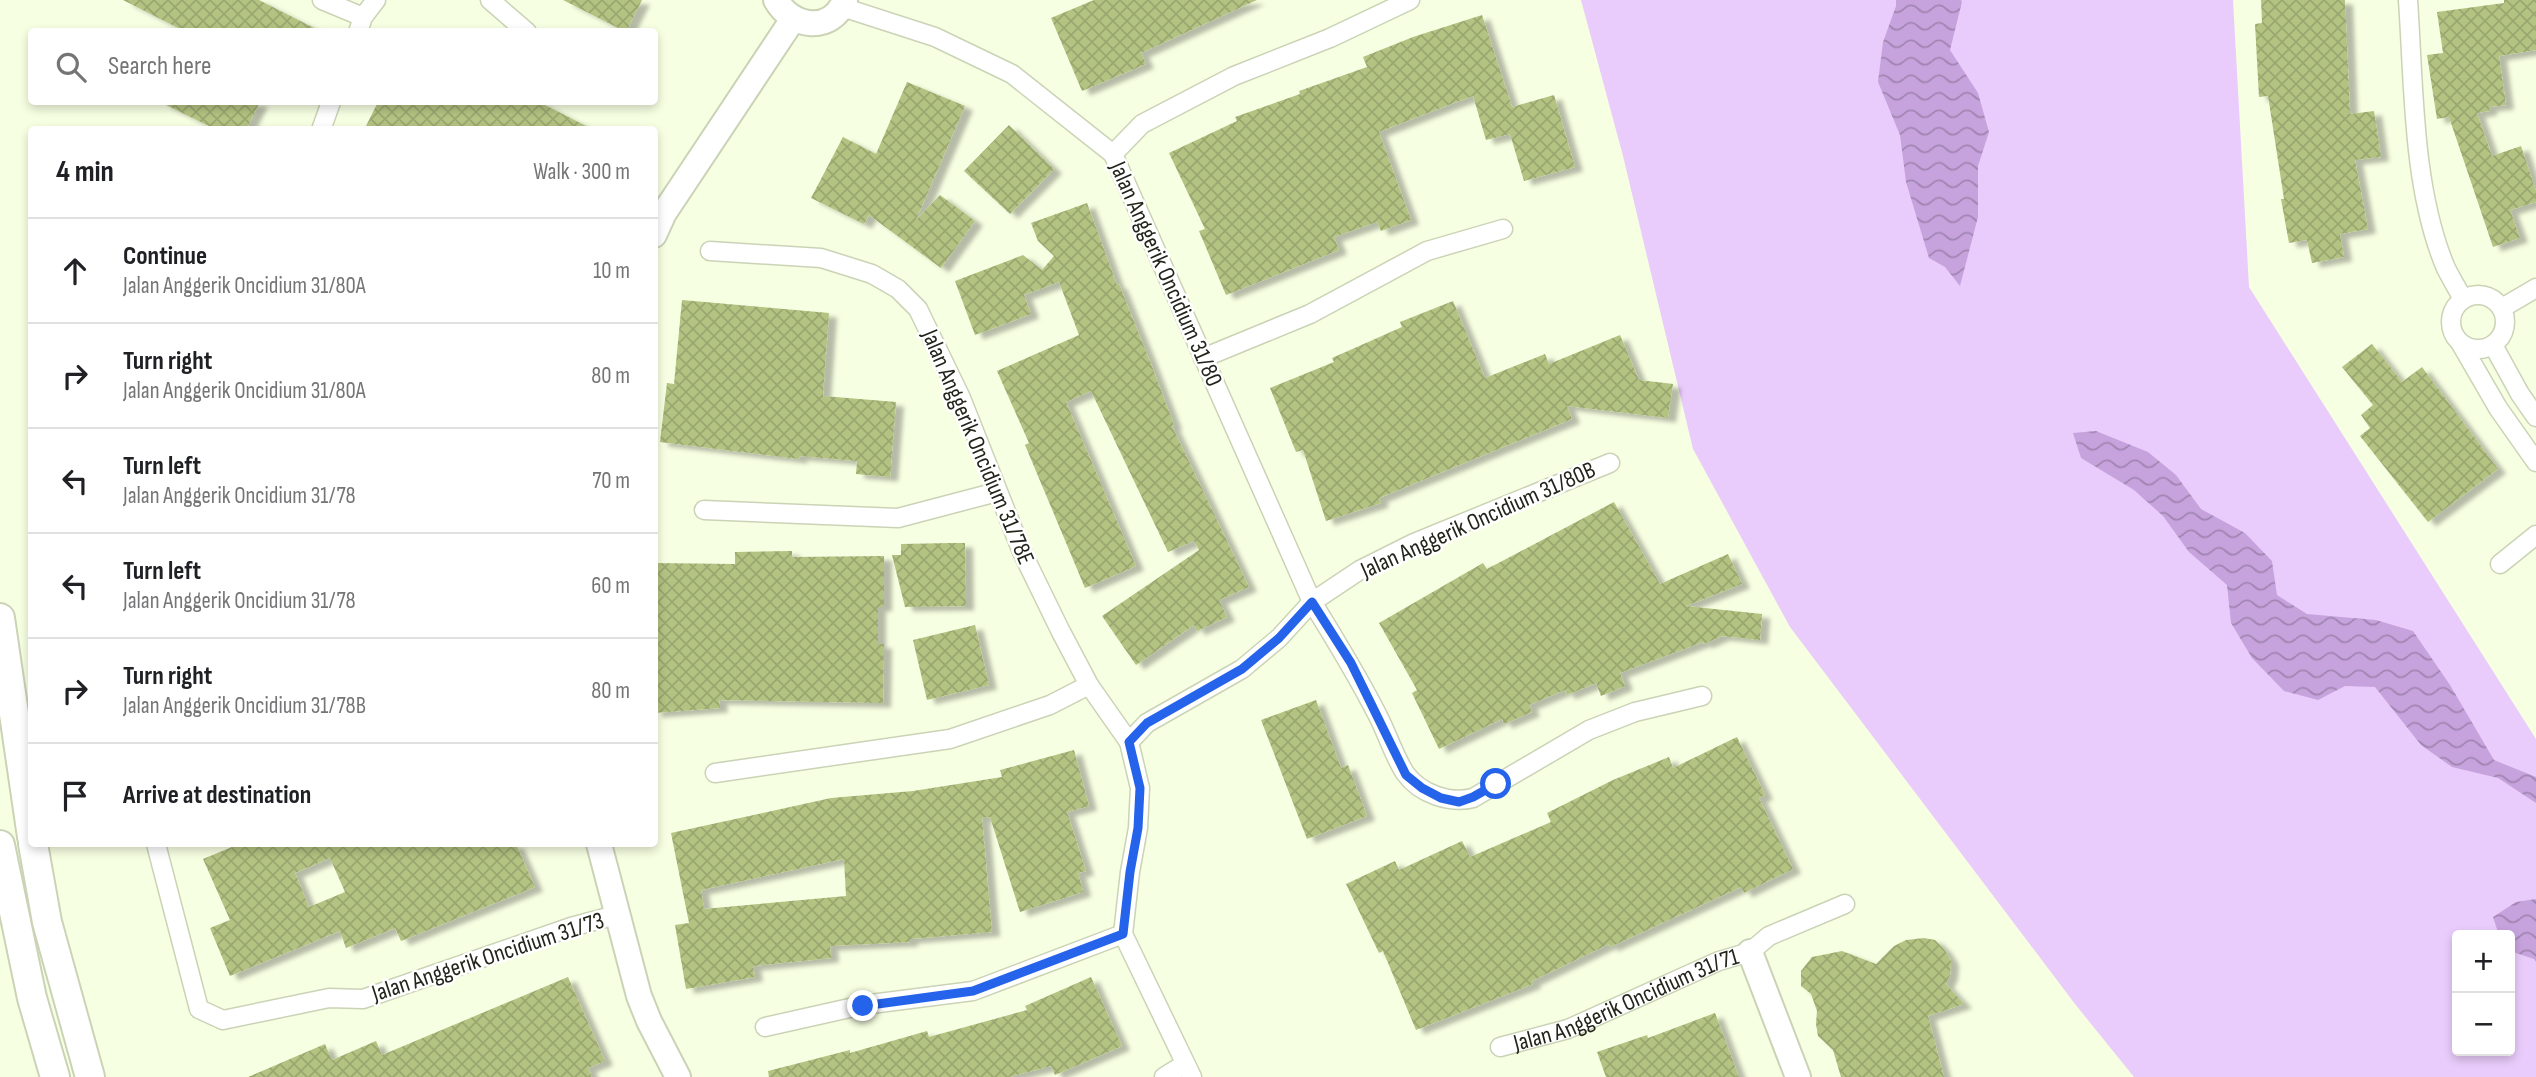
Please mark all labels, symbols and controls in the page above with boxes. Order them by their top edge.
search box [28,28,658,105]
icon: search [52,48,90,86]
text: Search here [108,51,211,82]
text: 4 min [56,154,114,190]
street label: Jalan Anggerik Oncidium 31/80 [1103,156,1229,391]
text: Walk · 300 m [533,158,630,186]
text: Continue [123,241,207,272]
icon: ahead [56,252,94,290]
text: 10 m [593,257,630,285]
text: Jalan Anggerik Oncidium 31/80A [123,272,366,300]
street label: Jalan Anggerik Oncidium 31/78E [915,324,1041,569]
text: Turn right [123,346,212,377]
icon: right [56,357,94,395]
text: 80 m [591,362,630,390]
text: Jalan Anggerik Oncidium 31/80A [123,377,366,405]
text: Turn left [123,451,201,482]
street label: Jalan Anggerik Oncidium 31/80B [1355,455,1600,585]
icon: left [56,462,94,500]
text: 70 m [592,467,630,495]
text: Jalan Anggerik Oncidium 31/78 [123,482,356,510]
text: Turn left [123,556,201,587]
icon: left [56,567,94,605]
text: 60 m [591,572,630,600]
text: Jalan Anggerik Oncidium 31/78 [123,587,356,615]
text: Turn right [123,661,212,692]
icon: right [56,672,94,710]
text: 80 m [591,677,630,705]
text: Jalan Anggerik Oncidium 31/78B [123,692,366,720]
route start [1480,768,1511,799]
icon: arrive [56,777,94,815]
text: Arrive at destination [123,780,311,811]
street label: Jalan Anggerik Oncidium 31/73 [367,906,608,1009]
map controls [2452,930,2515,1056]
button: + [2452,930,2515,993]
street label: Jalan Anggerik Oncidium 31/71 [1509,941,1742,1058]
route end [847,990,878,1021]
button: − [2452,993,2515,1056]

